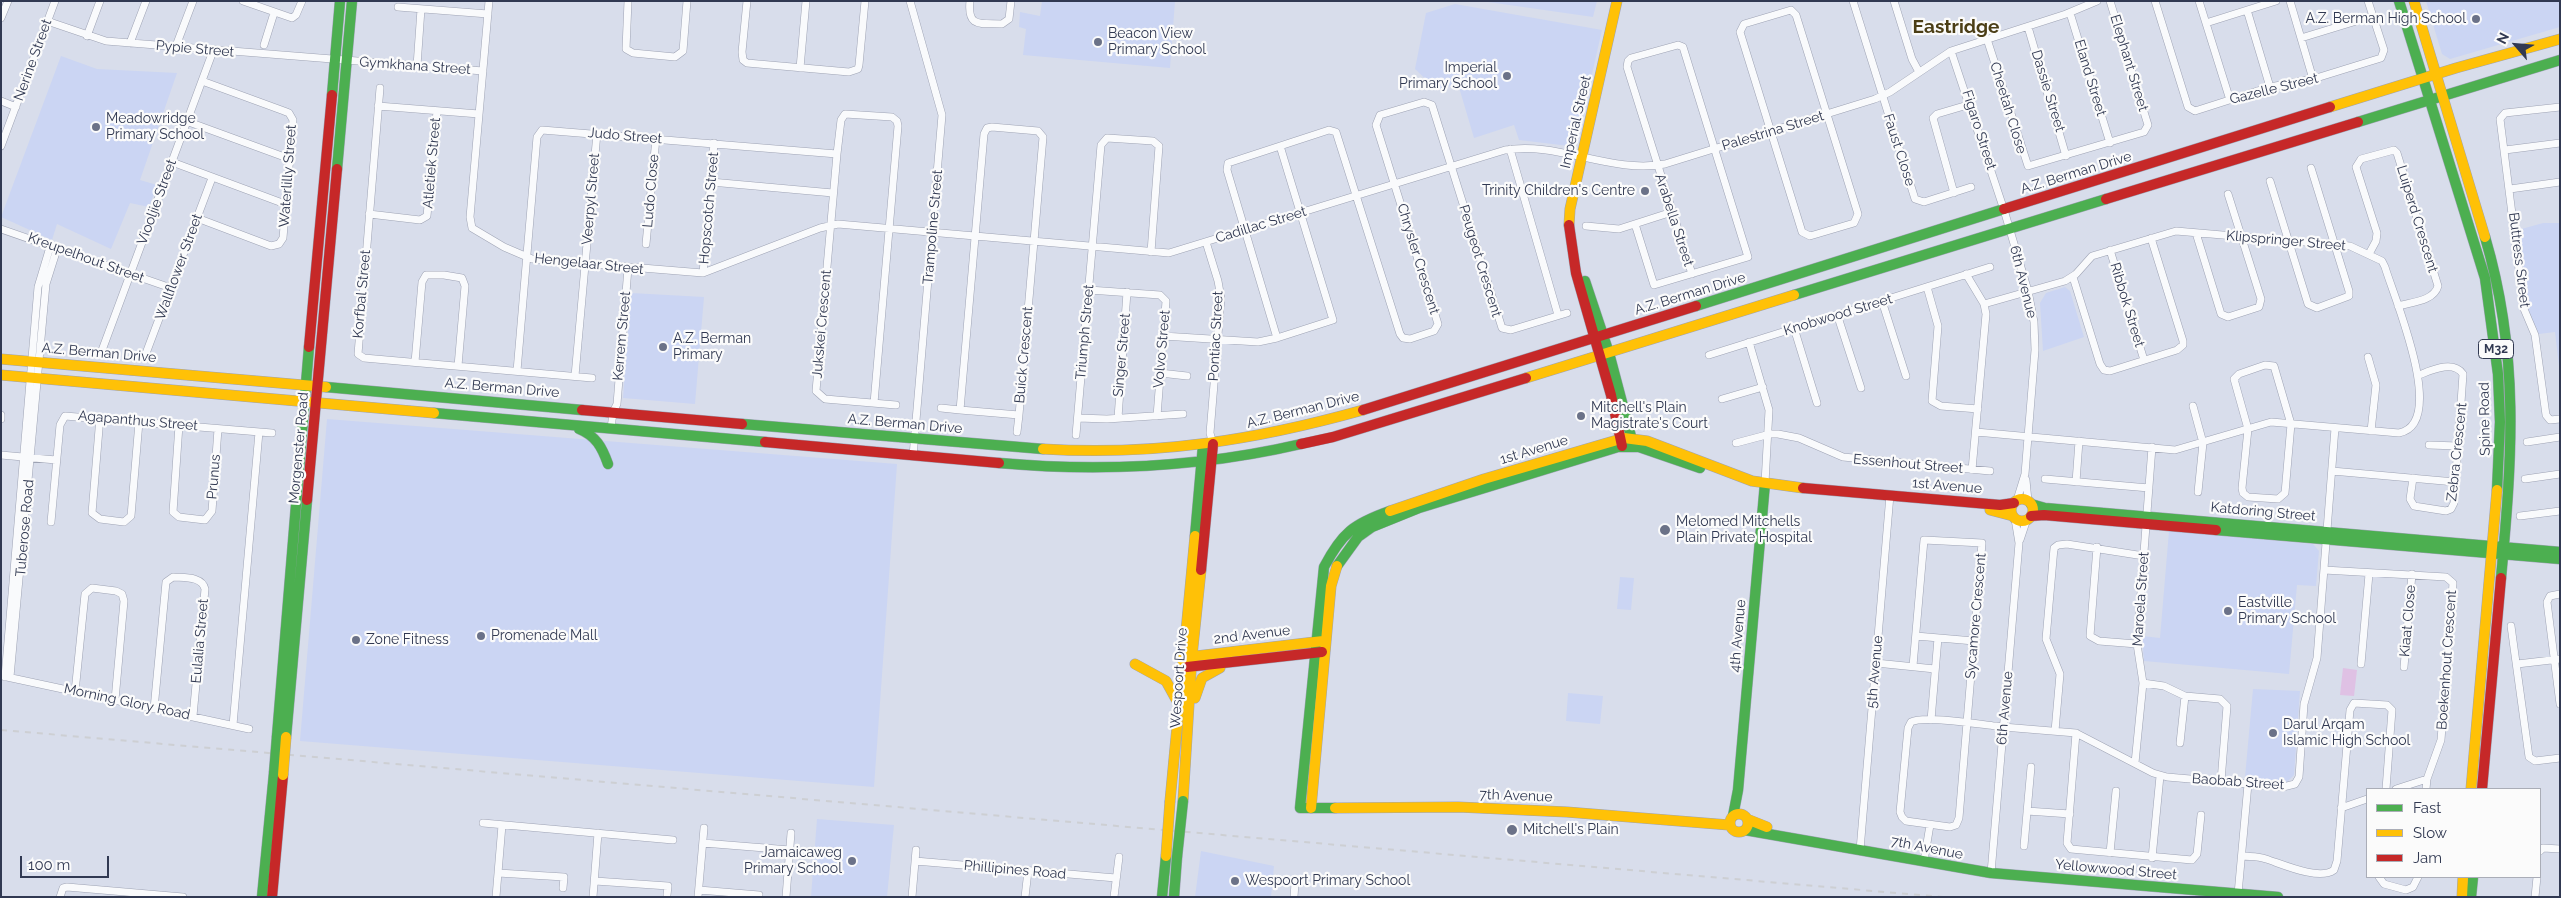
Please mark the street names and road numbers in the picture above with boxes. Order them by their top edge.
street label: Elephant Street [2106,13,2152,113]
street label: Nerine Street [10,17,56,103]
street label: Pypie Street [155,37,235,61]
street label: Eland Street [2070,38,2110,118]
street label: Dassie Street [2028,48,2068,134]
street label: Gymkhana Street [359,54,471,78]
street label: Cheetah Close [1986,60,2030,156]
street label: Gazelle Street [2228,70,2320,108]
street label: Imperial Street [1557,74,1595,170]
street label: Figaro Street [1958,88,2000,172]
street label: Palestrina Street [1720,107,1826,155]
street label: Faust Close [1879,112,1919,188]
street label: Atletiek Street [420,117,444,209]
street label: Waterlilly Street [276,124,300,228]
street label: Judo Street [587,124,663,148]
street label: A.Z. Berman Drive [2018,148,2134,198]
street label: Hopscotch Street [696,151,722,265]
street label: Veerpyl Street [579,152,603,246]
street label: Ludo Close [639,154,663,228]
street label: Viooljie Street [134,157,180,247]
street label: Luiperd Crescent [2393,163,2441,275]
street label: Trampoline Street [920,169,946,285]
street label: Arabella Street [1651,172,1697,268]
street label: Chrysler Crescent [1393,201,1443,317]
street label: Cadillac Street [1213,203,1309,247]
street label: Peugeot Crescent [1455,203,1505,319]
street label: Wallflower Street [152,211,206,323]
street label: Buttress Street [2505,211,2533,309]
street label: Klipspringer Street [2225,227,2347,255]
street label: Kreupelhout Street [25,229,147,287]
street label: 6th Avenue [2006,244,2040,320]
street label: Korfbal Street [350,249,374,339]
street label: Hengelaar Street [534,250,644,278]
street label: Ribbok Street [2106,261,2148,349]
street label: Jukskei Crescent [809,269,835,379]
street label: A.Z. Berman Drive [1632,269,1748,319]
street label: Triumph Street [1072,284,1098,380]
street label: Pontiac Street [1205,290,1227,382]
street label: Knobwood Street [1782,290,1894,340]
street label: Kerrem Street [610,291,634,381]
street label: Buick Crescent [1011,306,1037,404]
street label: Volvo Street [1150,309,1174,389]
street label: Singer Street [1110,312,1134,398]
road number: M32 [2478,339,2514,358]
street label: A.Z. Berman Drive [41,340,157,366]
street label: A.Z. Berman Drive [444,375,560,401]
street label: Spine Road [2476,382,2494,456]
street label: A.Z. Berman Drive [1245,388,1361,432]
street label: Morgenster Road [286,392,312,504]
street label: Zebra Crescent [2443,402,2471,502]
street label: Agapanthus Street [77,407,199,435]
street label: A.Z. Berman Drive [847,411,963,437]
street label: 1st Avenue [1498,432,1570,468]
street label: Essenhout Street [1852,451,1964,477]
street label: Prunus [204,454,224,500]
street label: 1st Avenue [1911,475,1983,497]
street label: Tuberose Road [12,479,38,577]
street label: Katdoring Street [2210,499,2316,525]
street label: Maroela Street [2129,551,2153,647]
street label: Sycamore Crescent [1962,552,1990,680]
street label: Kiaat Close [2396,584,2420,658]
street label: Boekenhout Crescent [2434,589,2460,731]
street label: Eulalia Street [188,598,212,684]
street label: 4th Avenue [1726,599,1750,673]
street label: 2nd Avenue [1213,622,1291,648]
street label: Wespoort Drive [1167,627,1191,729]
street label: 5th Avenue [1863,635,1887,709]
street label: 6th Avenue [1993,670,2017,746]
street label: Morning Glory Road [62,680,192,724]
street label: Baobab Street [2191,770,2285,794]
street label: 7th Avenue [1479,786,1553,806]
street label: 7th Avenue [1890,833,1964,863]
street label: Yellowwood Street [2055,856,2177,884]
street label: Phillipines Road [963,857,1067,883]

